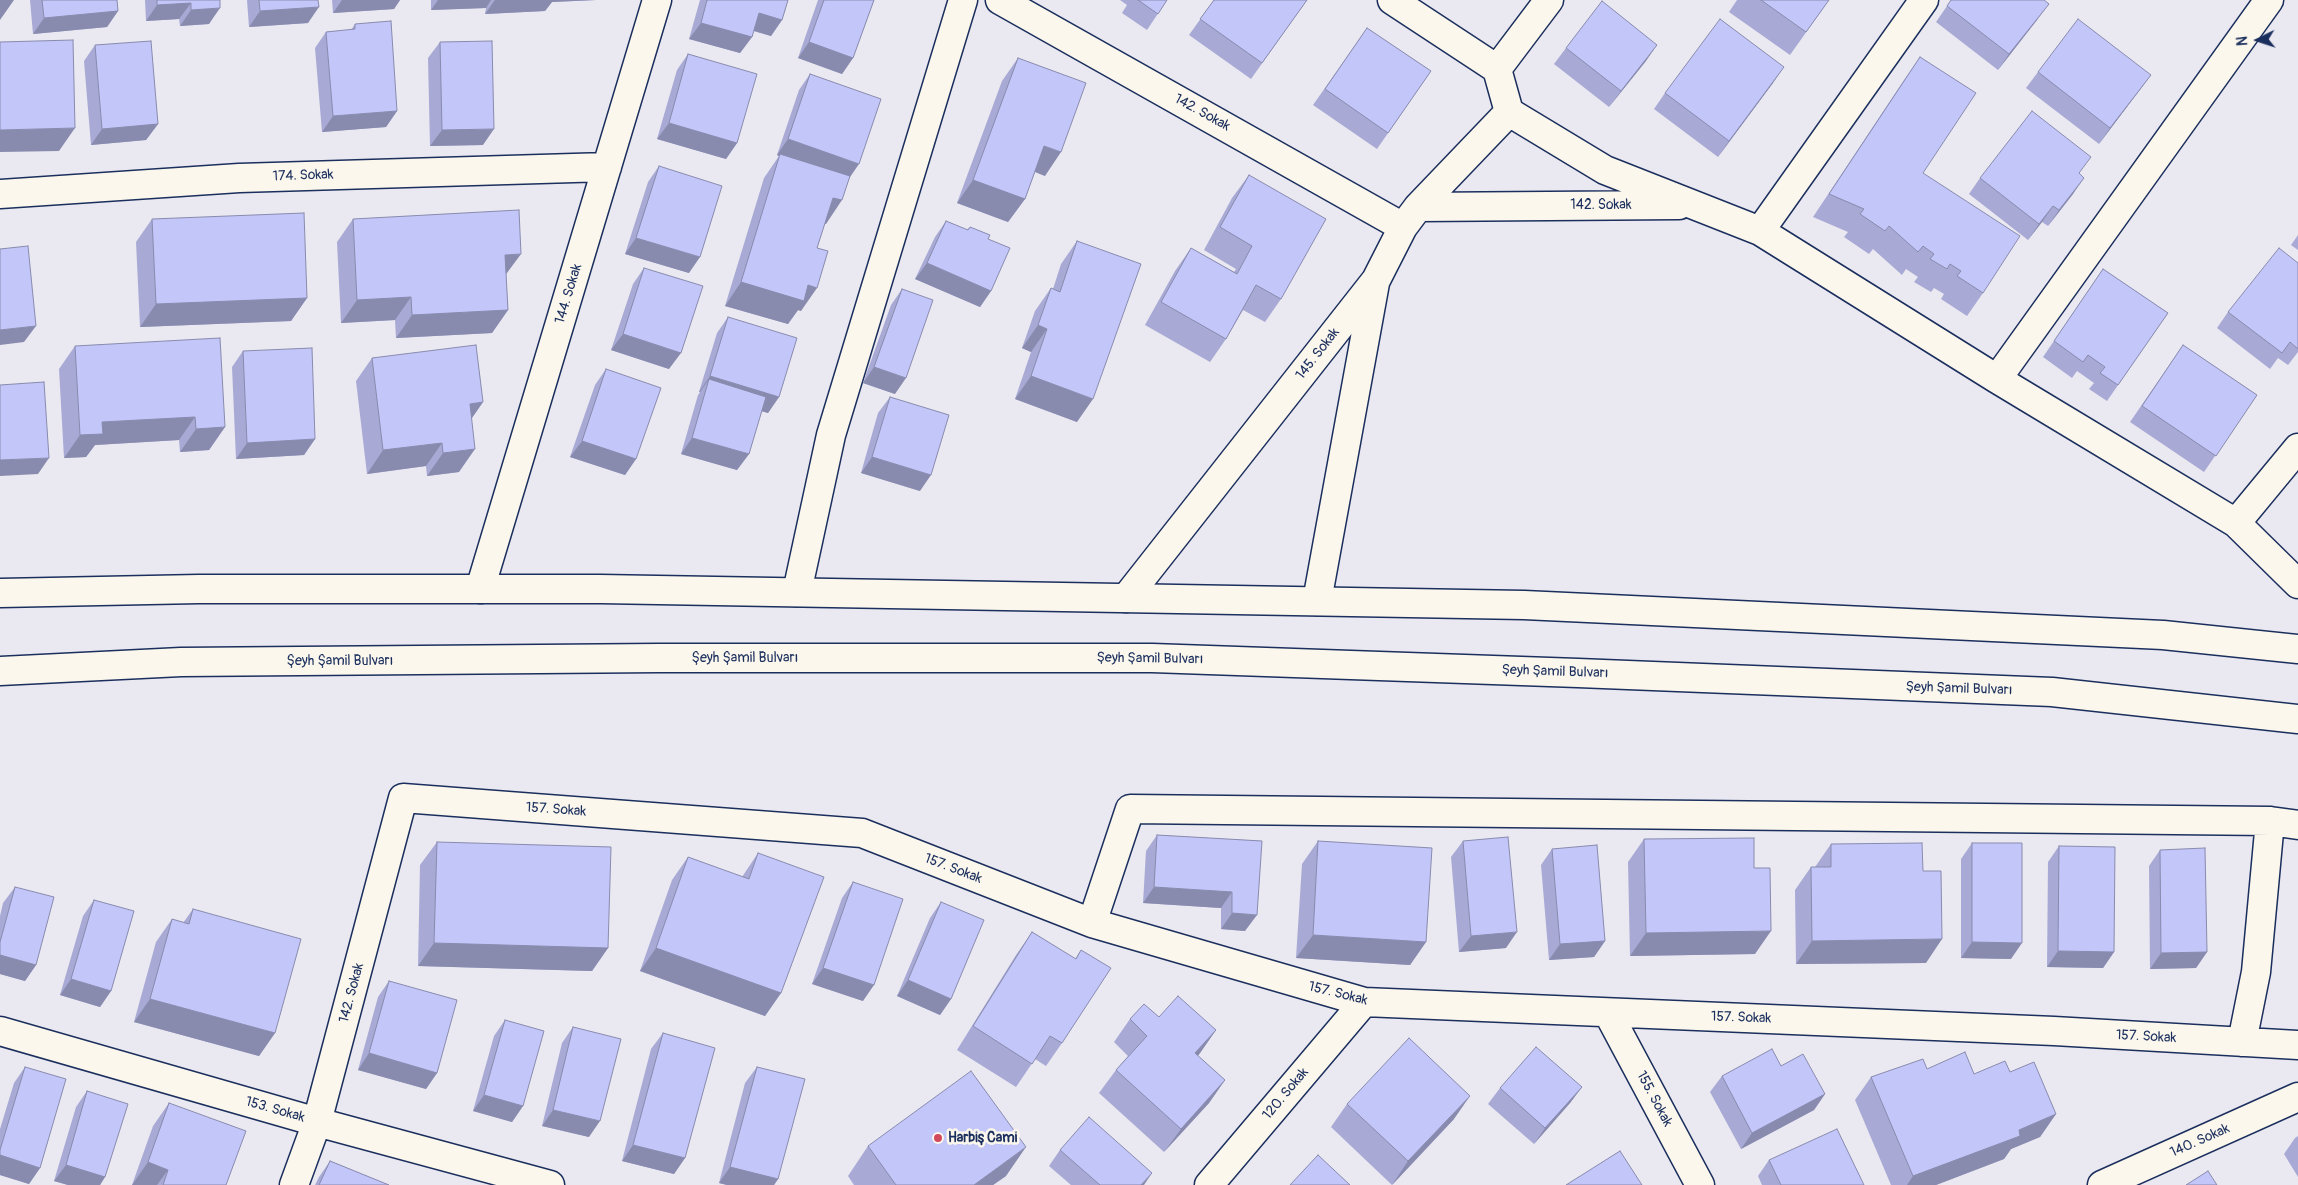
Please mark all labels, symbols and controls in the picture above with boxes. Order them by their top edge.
north arrow [2233,15,2283,65]
text: N [2234,36,2251,46]
street label: 142. Sokak [1171,91,1233,135]
street label: 174. Sokak [272,167,334,185]
street label: 142. Sokak [1570,197,1632,213]
street label: 144. Sokak [552,262,586,326]
street label: 145. Sokak [1293,325,1343,383]
street label: Şeyh Şamil Bulvarı [692,650,798,666]
street label: Şeyh Şamil Bulvarı [1096,650,1204,668]
street label: Şeyh Şamil Bulvarı [287,653,393,669]
street label: Şeyh Şamil Bulvarı [1501,662,1609,682]
street label: Şeyh Şamil Bulvarı [1905,679,2013,699]
street label: 157. Sokak [525,800,587,820]
street label: 157. Sokak [922,850,984,888]
street label: 142. Sokak [336,961,368,1025]
street label: 157. Sokak [1307,979,1369,1009]
street label: 157. Sokak [1711,1009,1771,1027]
street label: 157. Sokak [2115,1027,2177,1047]
street label: 120. Sokak [1259,1065,1313,1123]
street label: 155. Sokak [1632,1068,1676,1130]
street label: 153. Sokak [243,1094,307,1126]
street label: 140. Sokak [2168,1120,2232,1162]
place label: Harbiş Cami [948,1130,1017,1146]
marker: Harbiş Cami [932,1132,944,1144]

